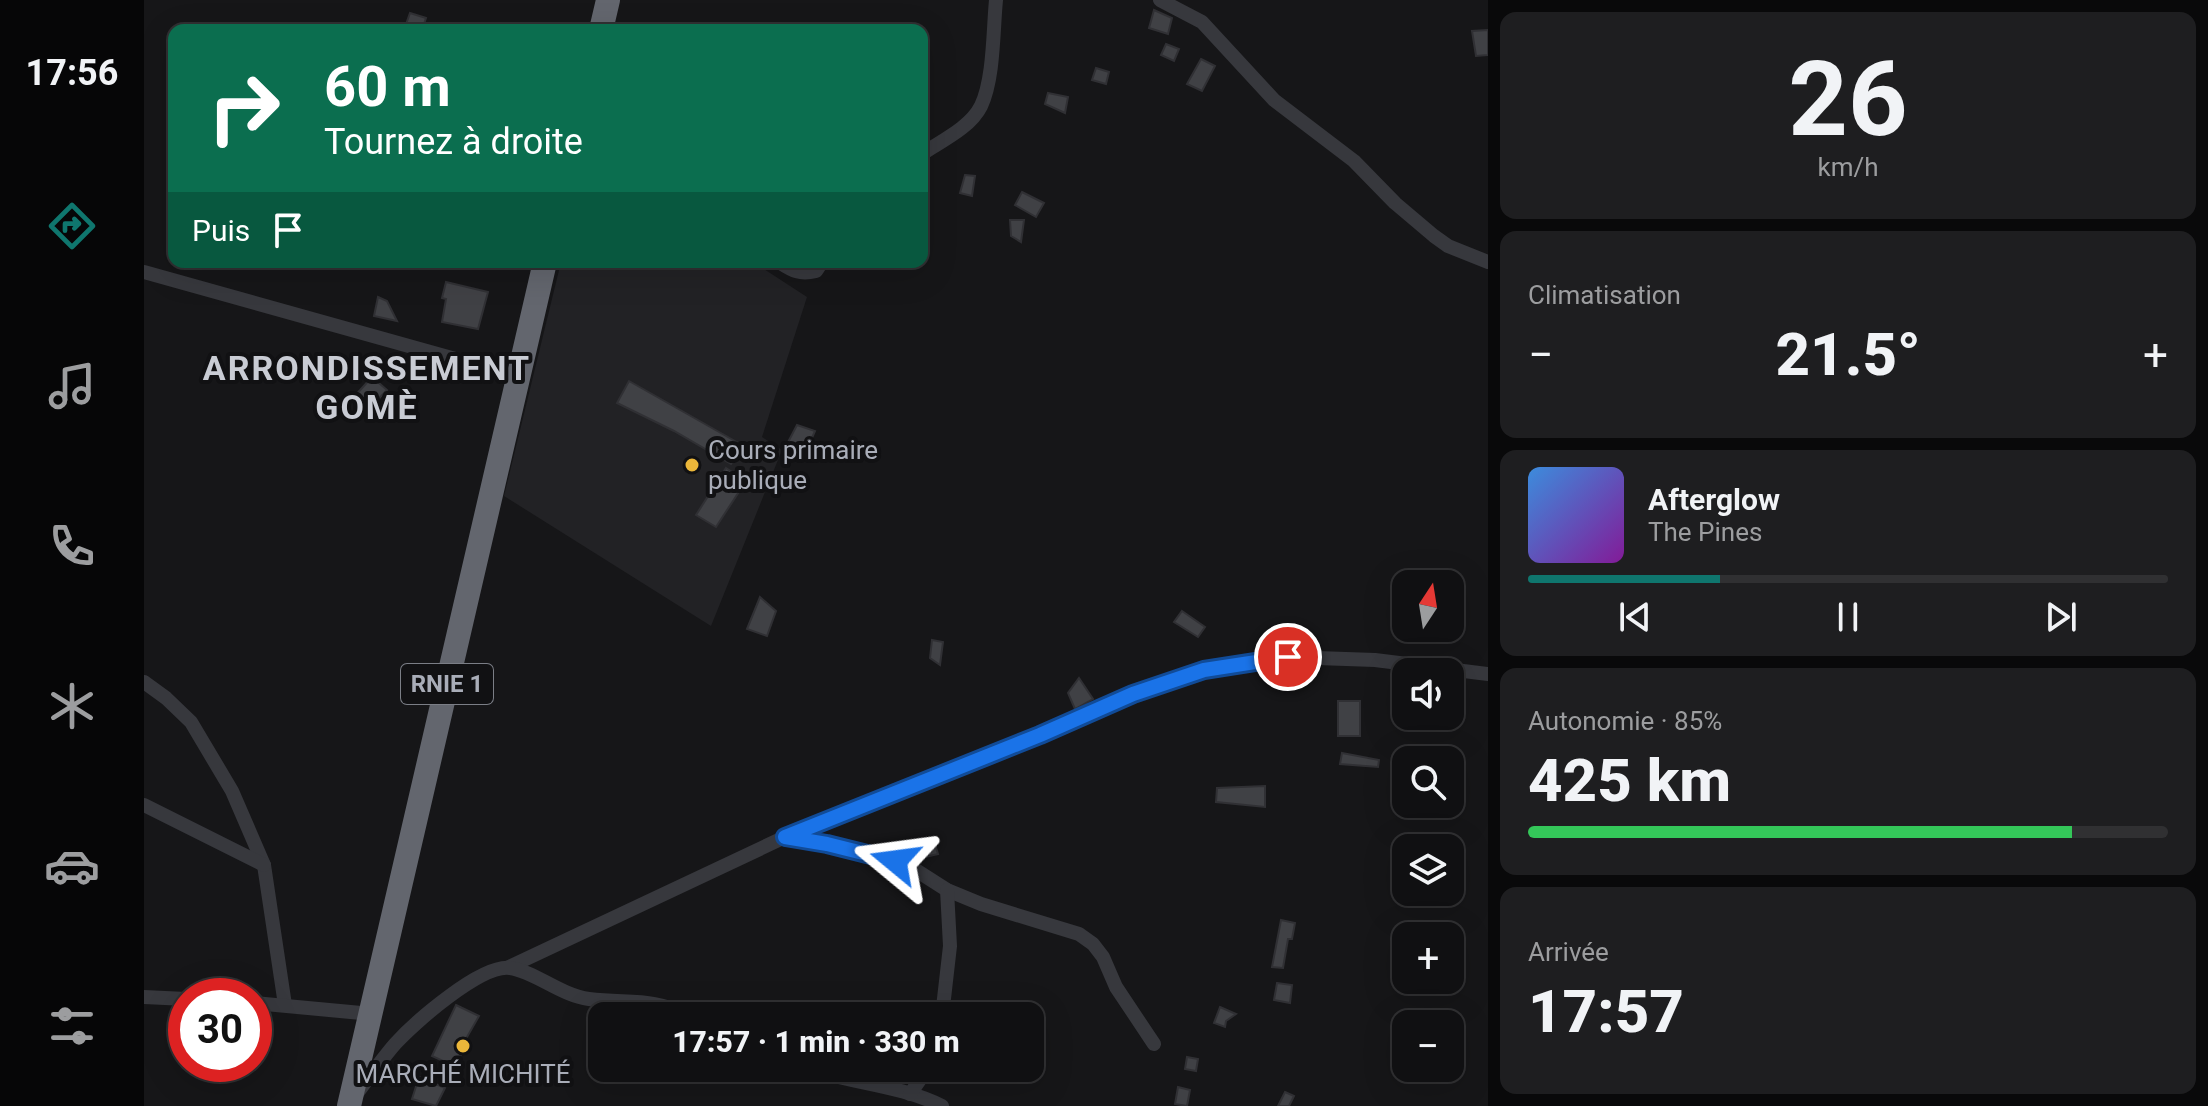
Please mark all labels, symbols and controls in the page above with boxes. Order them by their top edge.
text: 26 [1788,39,1908,160]
text: 17:56 [26,52,118,94]
text: 60 m [324,54,451,120]
icon: right [192,56,296,160]
text: Tournez à droite [324,121,583,163]
text: km/h [1817,152,1879,182]
icon: directions [44,198,100,254]
icon: arrive [266,208,310,252]
text: Puis [192,213,250,248]
text: Climatisation [1528,280,1681,310]
text: 21.5° [1776,319,1921,390]
text: − [1528,329,1553,381]
text: + [2143,329,2168,381]
district label: ARRONDISSEMENT GOMÈ [203,348,531,427]
icon: music [44,358,100,414]
place label: Cours primaire publique [708,435,878,495]
marker: Cours primaire publique [683,456,701,474]
text: Afterglow [1648,482,1780,517]
text: The Pines [1648,517,1762,547]
icon: phone [44,518,100,574]
north arrow [1392,570,1464,642]
map controls [1392,570,1464,1082]
icon: previous [1613,595,1657,639]
icon: pause [1826,595,1870,639]
icon: next [2039,595,2083,639]
pin [1254,623,1322,691]
icon: arrive [1266,635,1310,679]
button: sound [1392,658,1464,730]
road number: RNIE 1 [401,664,493,704]
icon: climate [44,678,100,734]
text: Autonomie · 85% [1528,706,1722,736]
text: 425 km [1528,745,1731,816]
button: search [1392,746,1464,818]
position arrow [853,819,937,903]
button: layers [1392,834,1464,906]
icon: car [44,838,100,894]
button: + [1392,922,1464,994]
text: Arrivée [1528,937,1609,967]
text: 17:57 [1528,976,1684,1047]
speed limit sign: 30 [168,978,272,1082]
icon: filters [44,998,100,1054]
button: − [1392,1010,1464,1082]
text: 17:57 · 1 min · 330 m [672,1024,960,1059]
marker: MARCHÉ MICHITÉ [454,1037,472,1055]
place label: MARCHÉ MICHITÉ [356,1059,570,1089]

